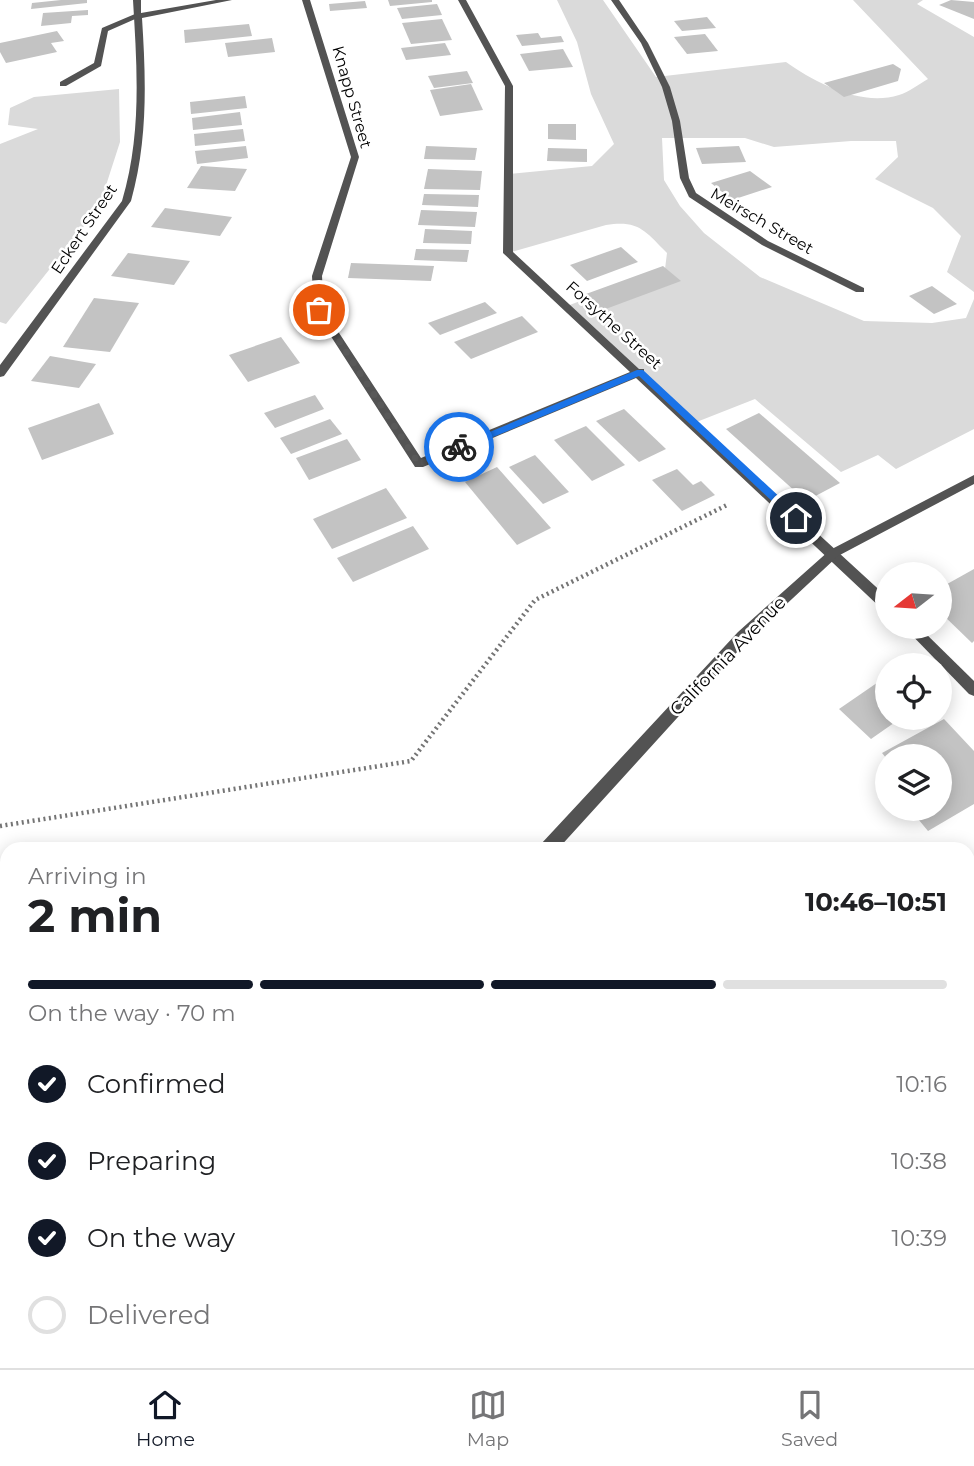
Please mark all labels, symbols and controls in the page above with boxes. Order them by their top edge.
street label: Knapp Street [328,44,376,151]
street label: Eckert Street [47,180,121,277]
street label: Meirsch Street [707,184,817,258]
street label: Forsythe Street [562,277,666,373]
pin [289,280,349,340]
icon: bag [300,291,338,329]
courier [424,412,494,482]
icon: bike [440,428,478,466]
pin [766,488,826,548]
icon: home [777,499,815,537]
north arrow [875,562,952,639]
map controls [875,562,952,821]
street label: California Avenue [665,592,791,720]
button: locate [875,653,952,730]
button: layers [875,744,952,821]
text: Arriving in [28,862,147,890]
text: 10:46–10:51 [805,886,947,918]
text: 2 min [28,887,162,944]
text: On the way · 70 m [28,999,236,1027]
icon: check [28,1065,66,1103]
text: Confirmed [87,1068,226,1100]
text: 10:16 [896,1070,947,1098]
icon: check [28,1142,66,1180]
text: Preparing [87,1145,216,1177]
text: 10:38 [891,1147,947,1175]
icon: check [28,1219,66,1257]
text: On the way [87,1222,235,1254]
text: 10:39 [892,1224,947,1252]
text: Delivered [87,1299,211,1331]
tab: Home [136,1386,195,1451]
tab: Map [467,1386,509,1451]
tab: Saved [781,1386,838,1451]

